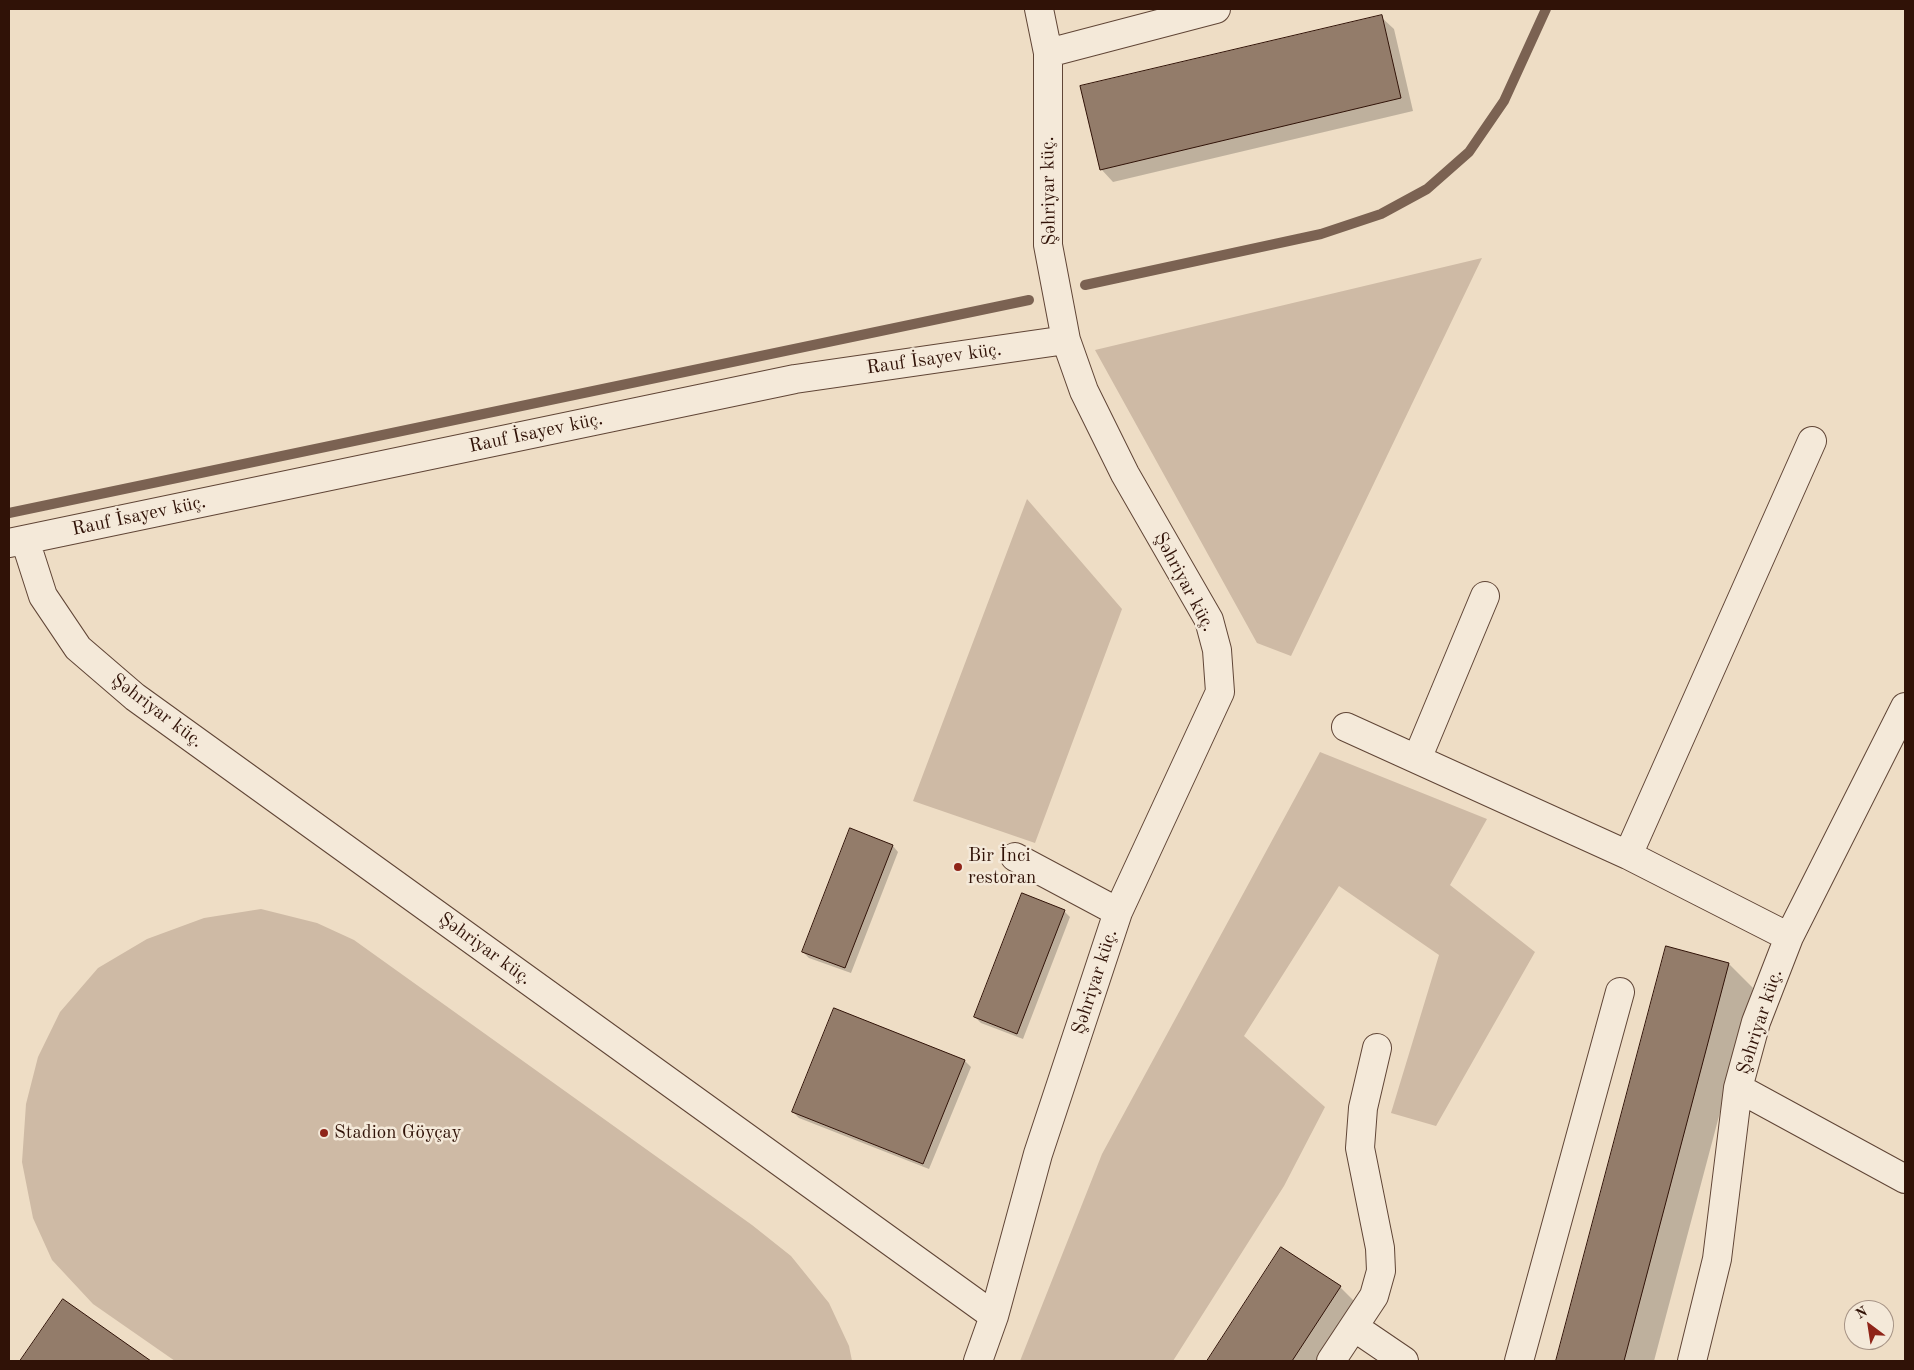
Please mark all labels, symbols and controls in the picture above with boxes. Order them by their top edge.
street label: Şəhriyar küç. [1037,136,1061,246]
street label: Rauf İsayev küç. [865,338,1003,380]
street label: Rauf İsayev küç. [467,408,605,458]
street label: Rauf İsayev küç. [70,491,208,541]
street label: Şəhriyar küç. [1148,528,1220,636]
street label: Şəhriyar küç. [106,669,208,753]
place label: Bir İnci restoran [968,845,1036,889]
marker: Bir İnci restoran [952,861,964,873]
street label: Şəhriyar küç. [434,908,536,990]
street label: Şəhriyar küç. [1067,926,1123,1038]
street label: Şəhriyar küç. [1732,966,1788,1078]
place label: Stadion Göyçay [334,1122,462,1144]
marker: Stadion Göyçay [318,1127,330,1139]
north arrow [1844,1300,1894,1350]
text: N [1854,1304,1870,1322]

